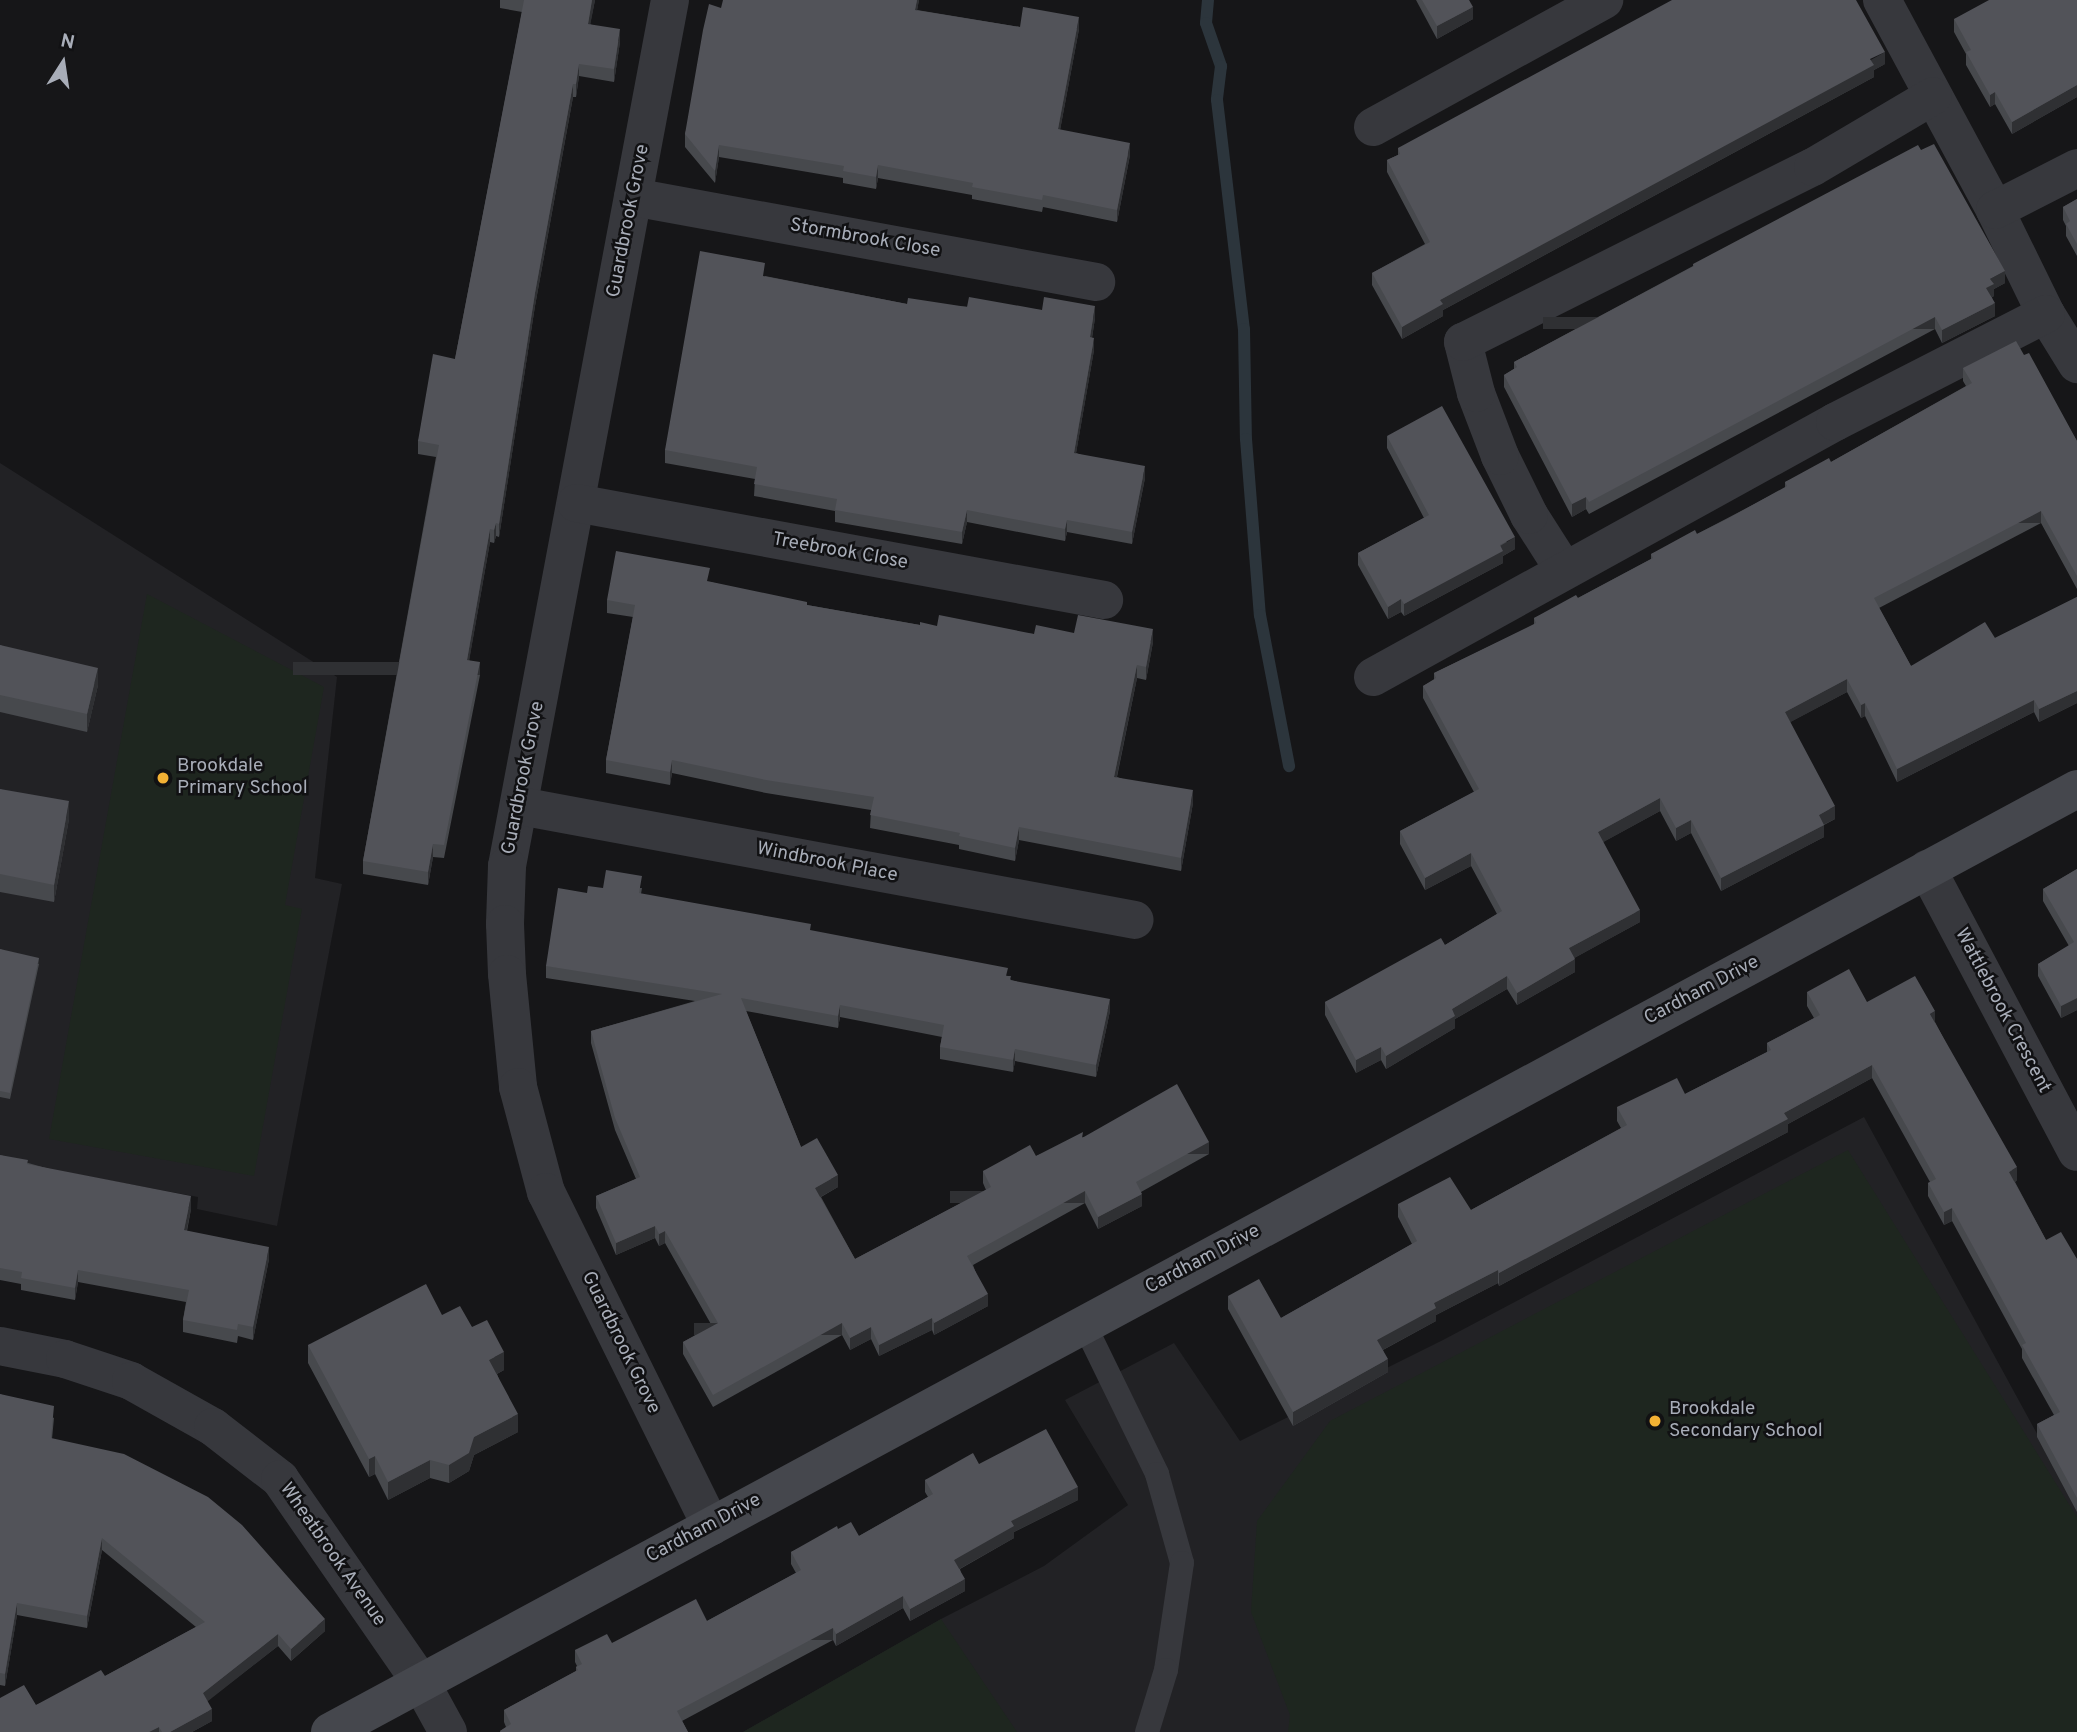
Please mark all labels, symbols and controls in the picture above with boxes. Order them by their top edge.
north arrow [28,28,98,98]
text: N [58,29,77,56]
street label: Guardbrook Grove [603,142,655,300]
street label: Stormbrook Close [788,215,942,263]
street label: Treebrook Close [770,529,910,575]
street label: Guardbrook Grove [498,699,550,857]
place label: Brookdale Primary School [177,756,308,800]
marker: Brookdale Primary School [155,770,171,786]
street label: Windbrook Place [755,838,899,888]
street label: Wattlebrook Crescent [1949,925,2055,1097]
street label: Cardham Drive [1641,951,1763,1031]
street label: Cardham Drive [1142,1220,1264,1300]
street label: Guardbrook Grove [576,1268,664,1418]
place label: Brookdale Secondary School [1669,1399,1823,1443]
marker: Brookdale Secondary School [1647,1413,1663,1429]
street label: Wheatbrook Avenue [274,1479,390,1631]
street label: Cardham Drive [643,1489,765,1569]

